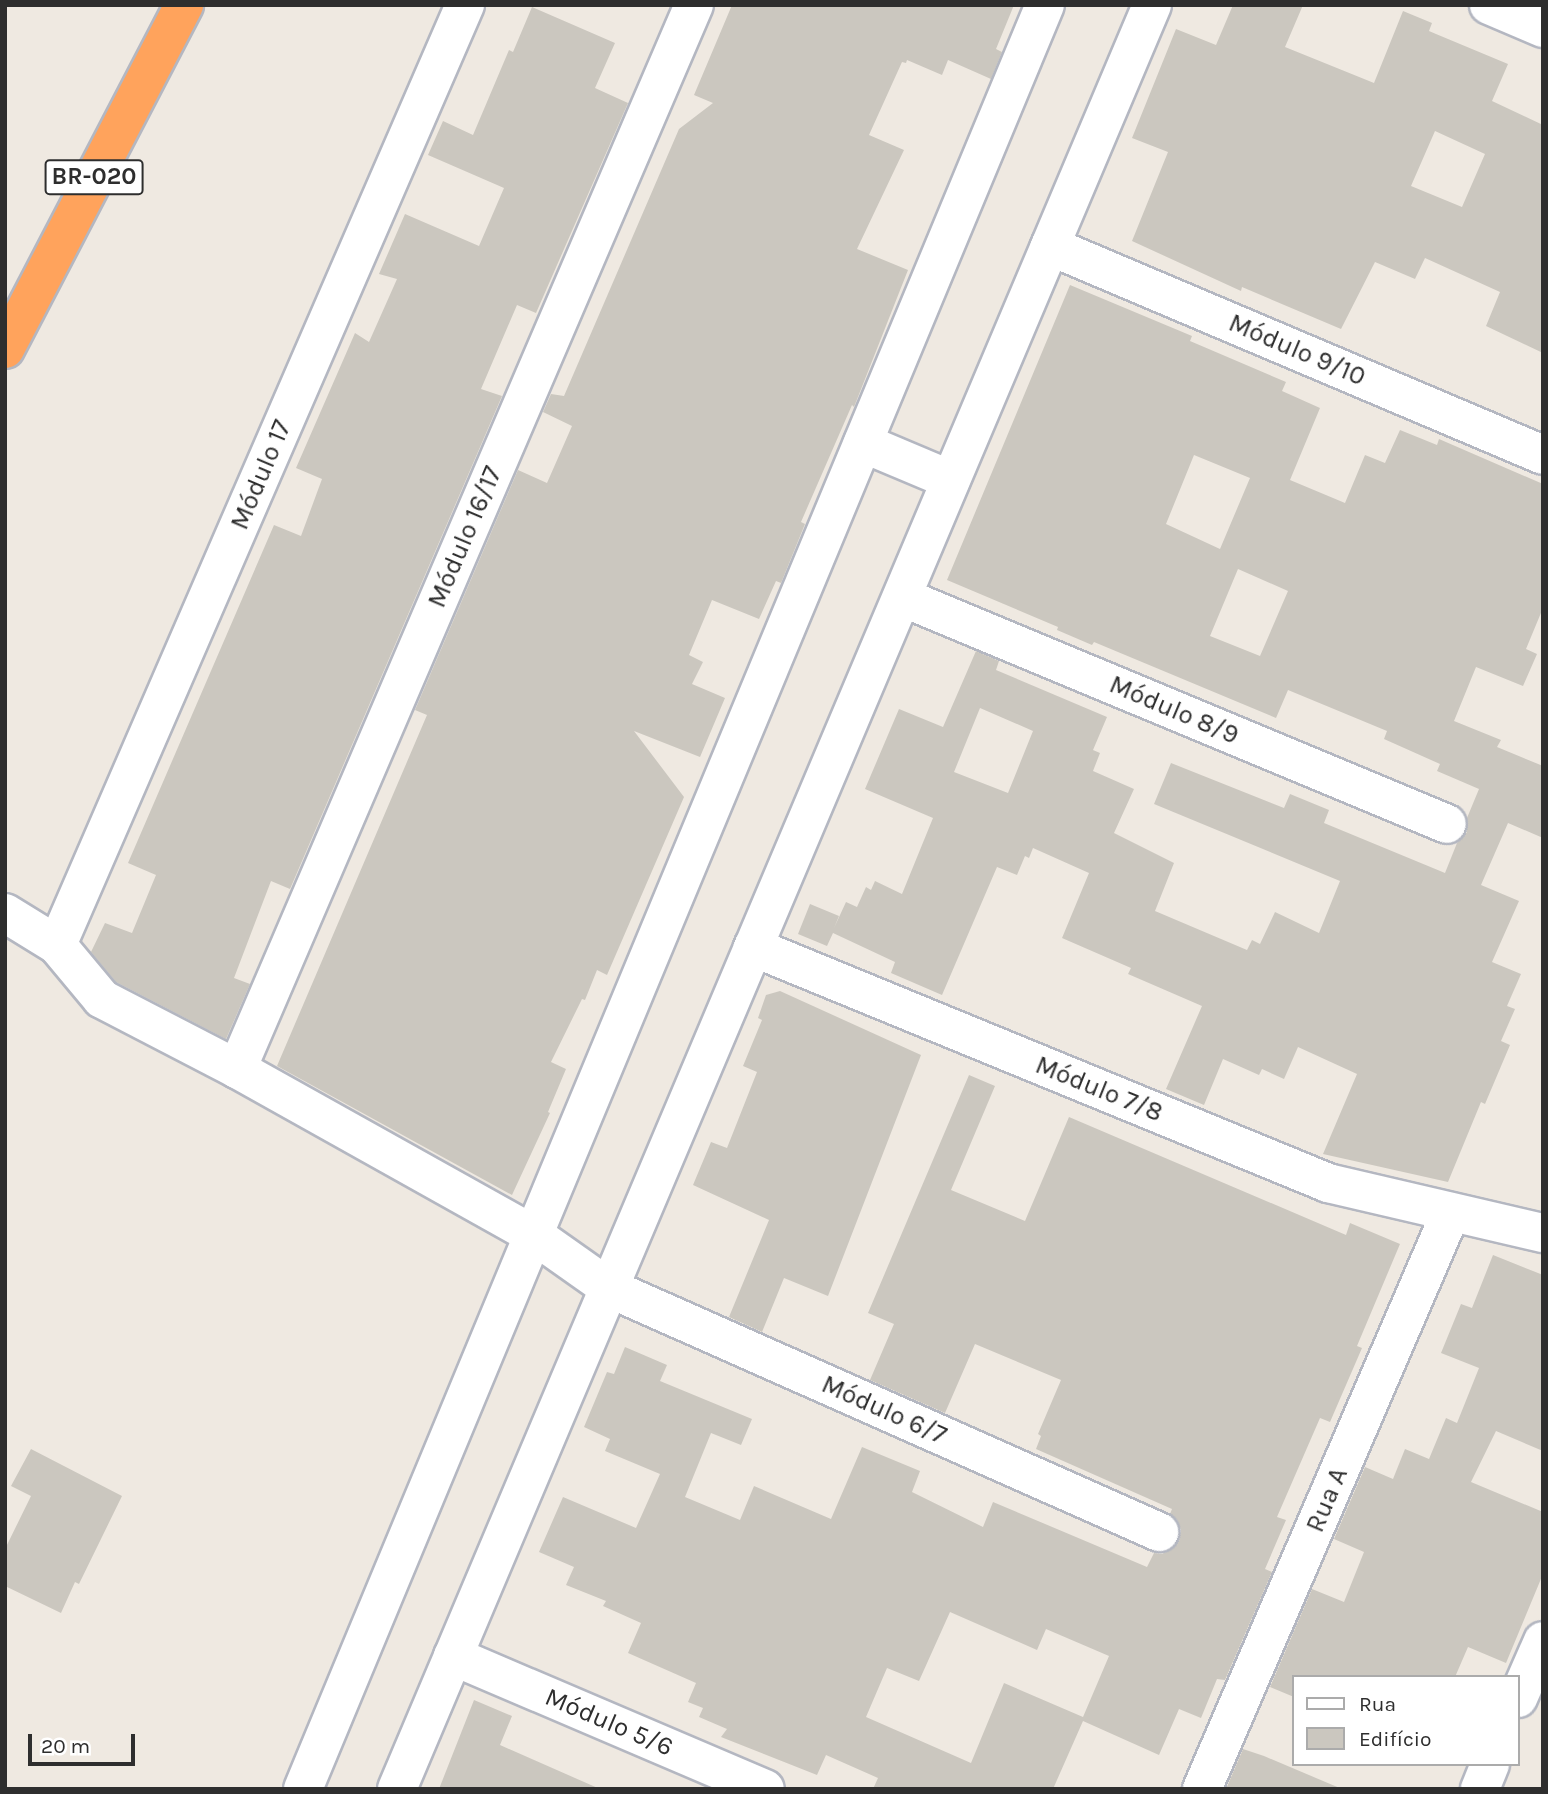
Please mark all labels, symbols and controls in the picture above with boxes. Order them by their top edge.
road number: BR-020 [43,156,145,197]
street label: Módulo 9/10 [1224,307,1370,393]
street label: Módulo 17 [224,416,298,534]
street label: Módulo 16/17 [421,462,509,612]
street label: Módulo 8/9 [1105,669,1243,751]
street label: Módulo 7/8 [1031,1049,1167,1129]
street label: Módulo 6/7 [817,1369,951,1451]
street label: Rua A [1300,1463,1354,1537]
legend [1292,1675,1520,1766]
street label: Módulo 5/6 [540,1681,678,1763]
text: Rua [1359,1692,1396,1716]
scale bar [32,1720,138,1764]
text: Edifício [1359,1727,1432,1751]
text: 20 m [41,1734,90,1758]

